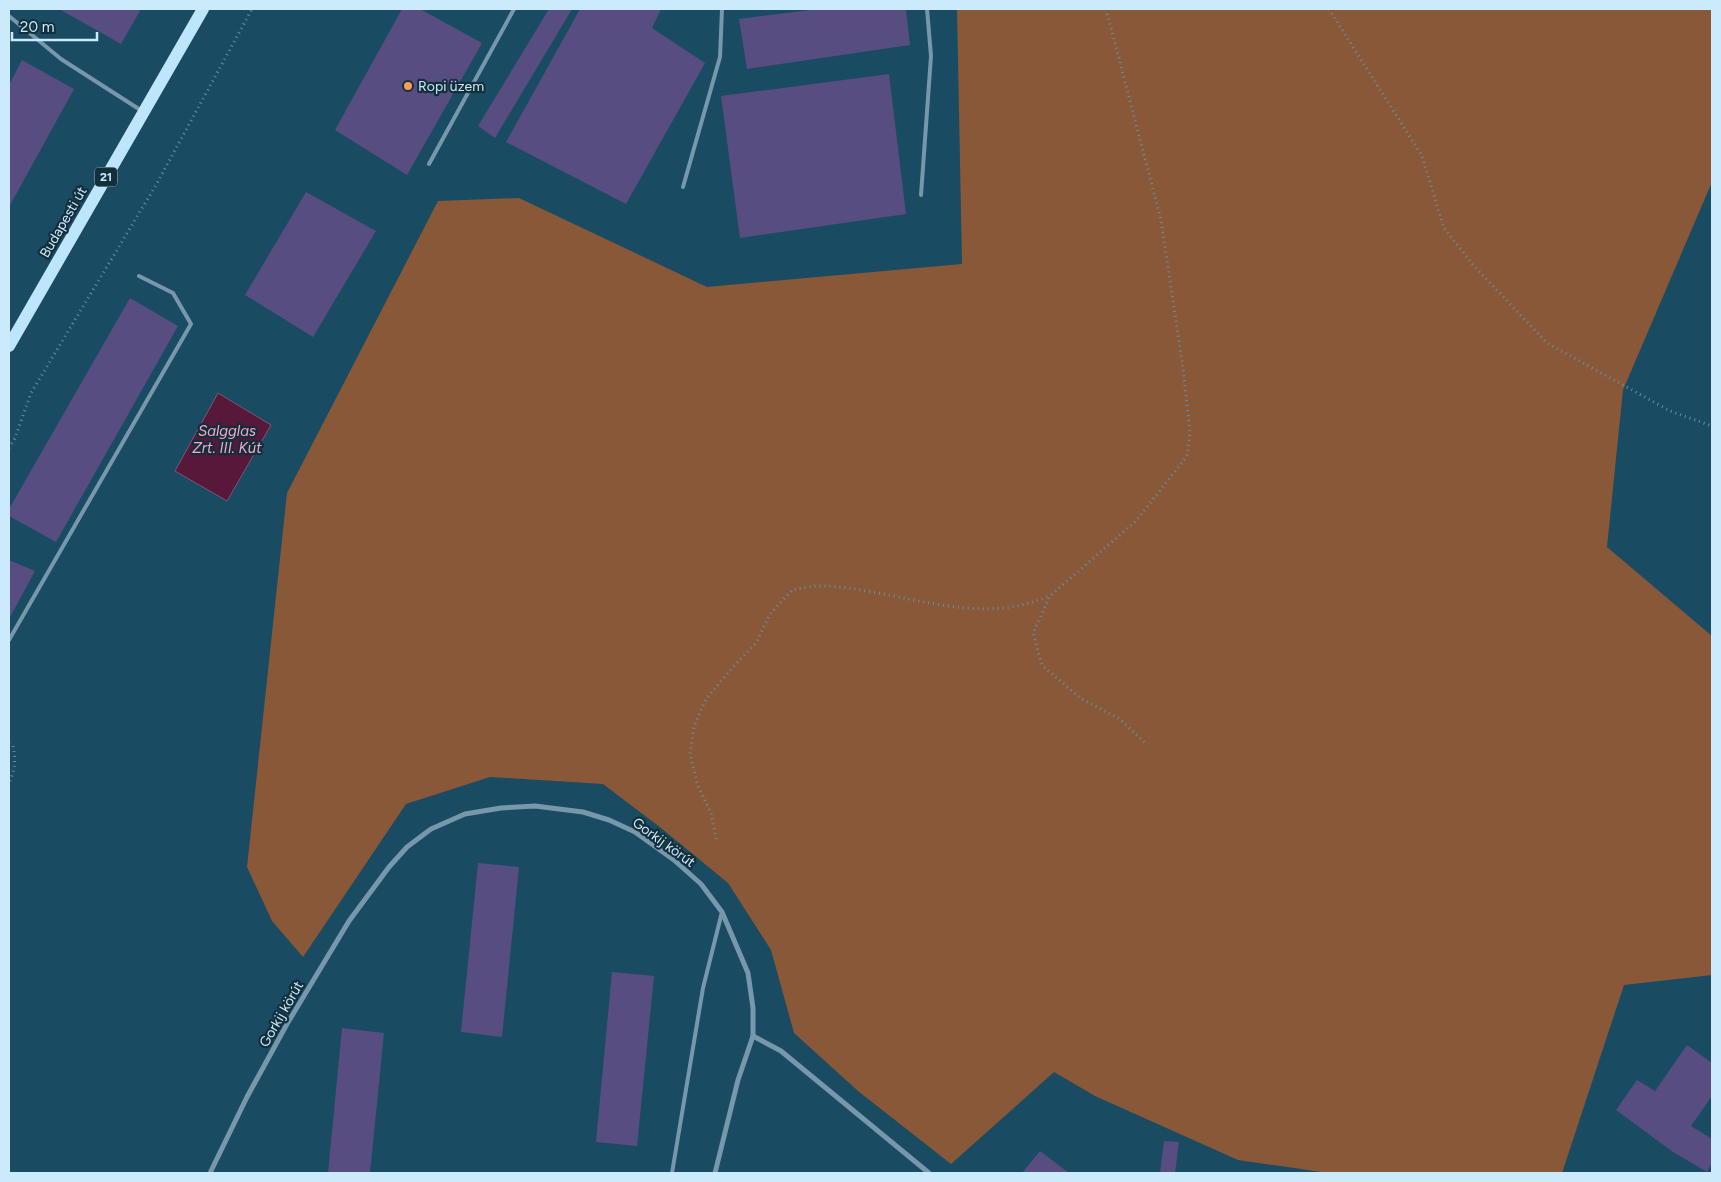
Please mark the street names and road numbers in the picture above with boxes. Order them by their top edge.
road number: 21 [95,168,117,186]
street label: Budapesti út [36,184,91,261]
street label: Gorkij körút [629,814,698,871]
street label: Gorkij körút [256,978,307,1050]

